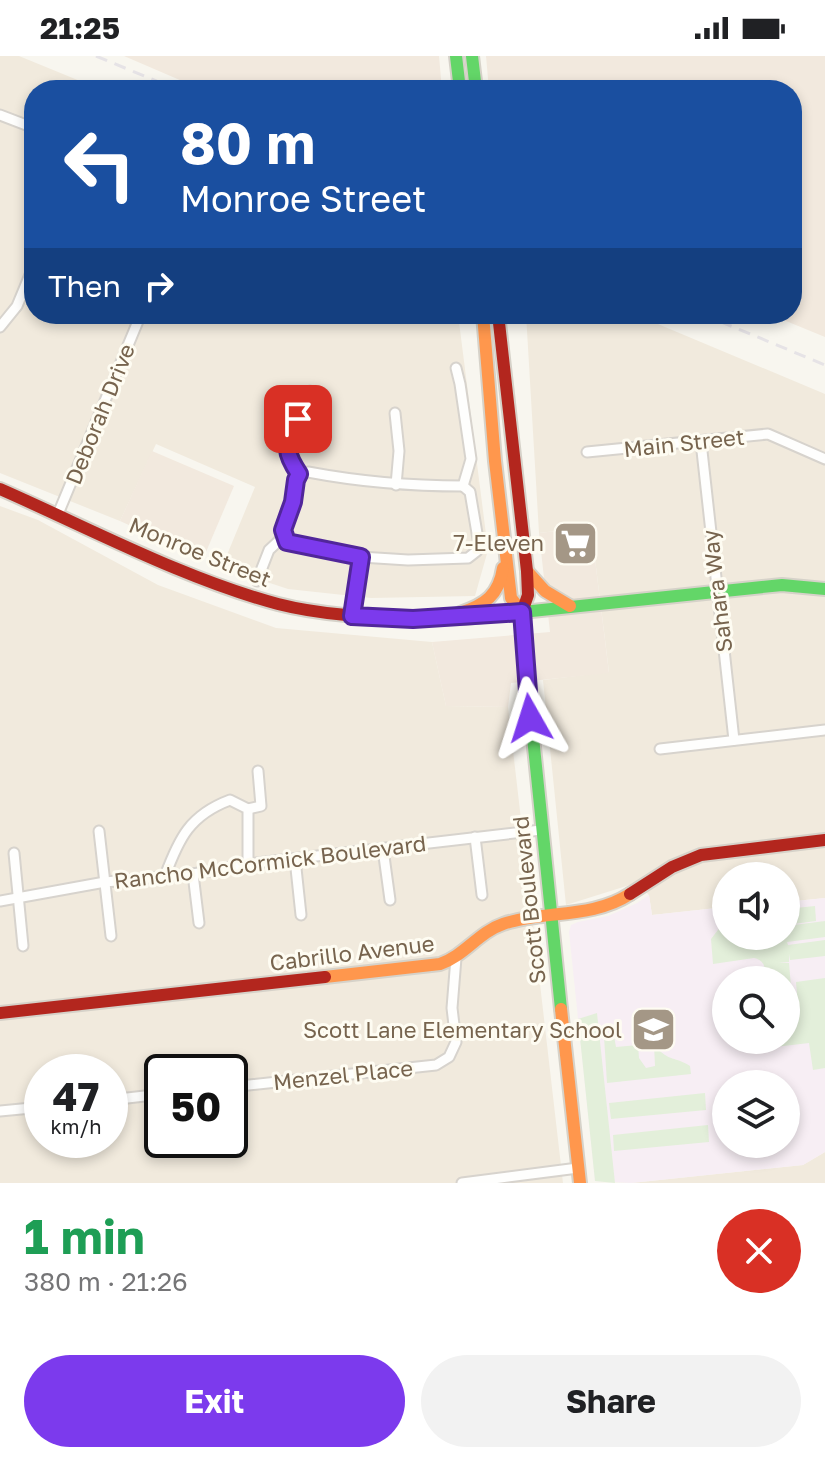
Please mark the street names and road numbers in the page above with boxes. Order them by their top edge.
street label: Deborah Drive [59,340,140,488]
street label: Main Street [622,423,746,462]
street label: Monroe Street [125,511,275,592]
street label: Sahara Way [696,528,737,654]
street label: Scott Boulevard [506,815,551,985]
street label: Rancho McCormick Boulevard [112,829,428,894]
street label: Cabrillo Avenue [268,929,436,976]
street label: Menzel Place [272,1054,414,1095]

